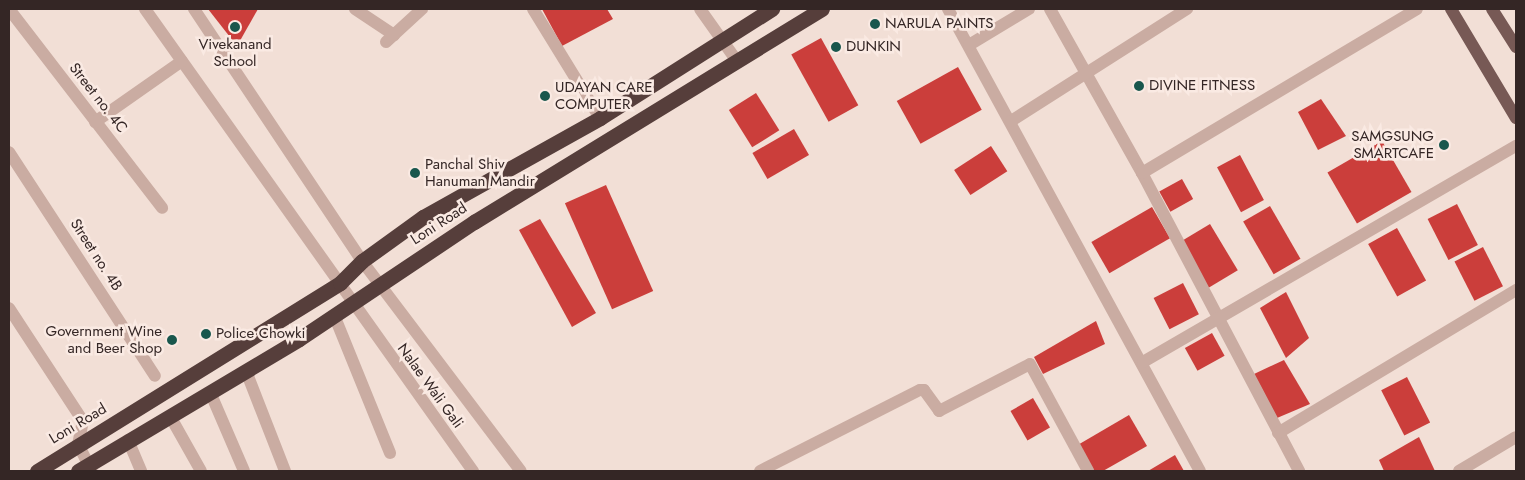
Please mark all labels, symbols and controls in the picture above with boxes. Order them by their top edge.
place label: NARULA PAINTS [885,15,993,33]
marker: NARULA PAINTS [869,18,881,30]
marker: Vivekanand School [229,21,241,33]
place label: Vivekanand School [198,35,272,70]
place label: DUNKIN [846,38,901,56]
marker: DUNKIN [830,41,842,53]
street label: Street no. 4C [65,60,131,136]
place label: DIVINE FITNESS [1149,77,1255,95]
place label: UDAYAN CARE COMPUTER [555,78,653,113]
marker: DIVINE FITNESS [1133,80,1145,92]
marker: UDAYAN CARE COMPUTER [539,90,551,102]
place label: SAMGSUNG SMARTCAFE [1351,127,1434,162]
marker: SAMGSUNG SMARTCAFE [1438,139,1450,151]
place label: Panchal Shiv Hanuman Mandir [425,155,535,190]
marker: Panchal Shiv Hanuman Mandir [409,167,421,179]
street label: Loni Road [407,199,471,249]
street label: Street no. 4B [66,216,126,294]
place label: Government Wine and Beer Shop [46,322,162,357]
place label: Police Chowki [216,325,306,343]
marker: Police Chowki [200,328,212,340]
marker: Government Wine and Beer Shop [166,334,178,346]
street label: Nalae Wali Gali [393,340,467,432]
street label: Loni Road [46,400,110,448]

